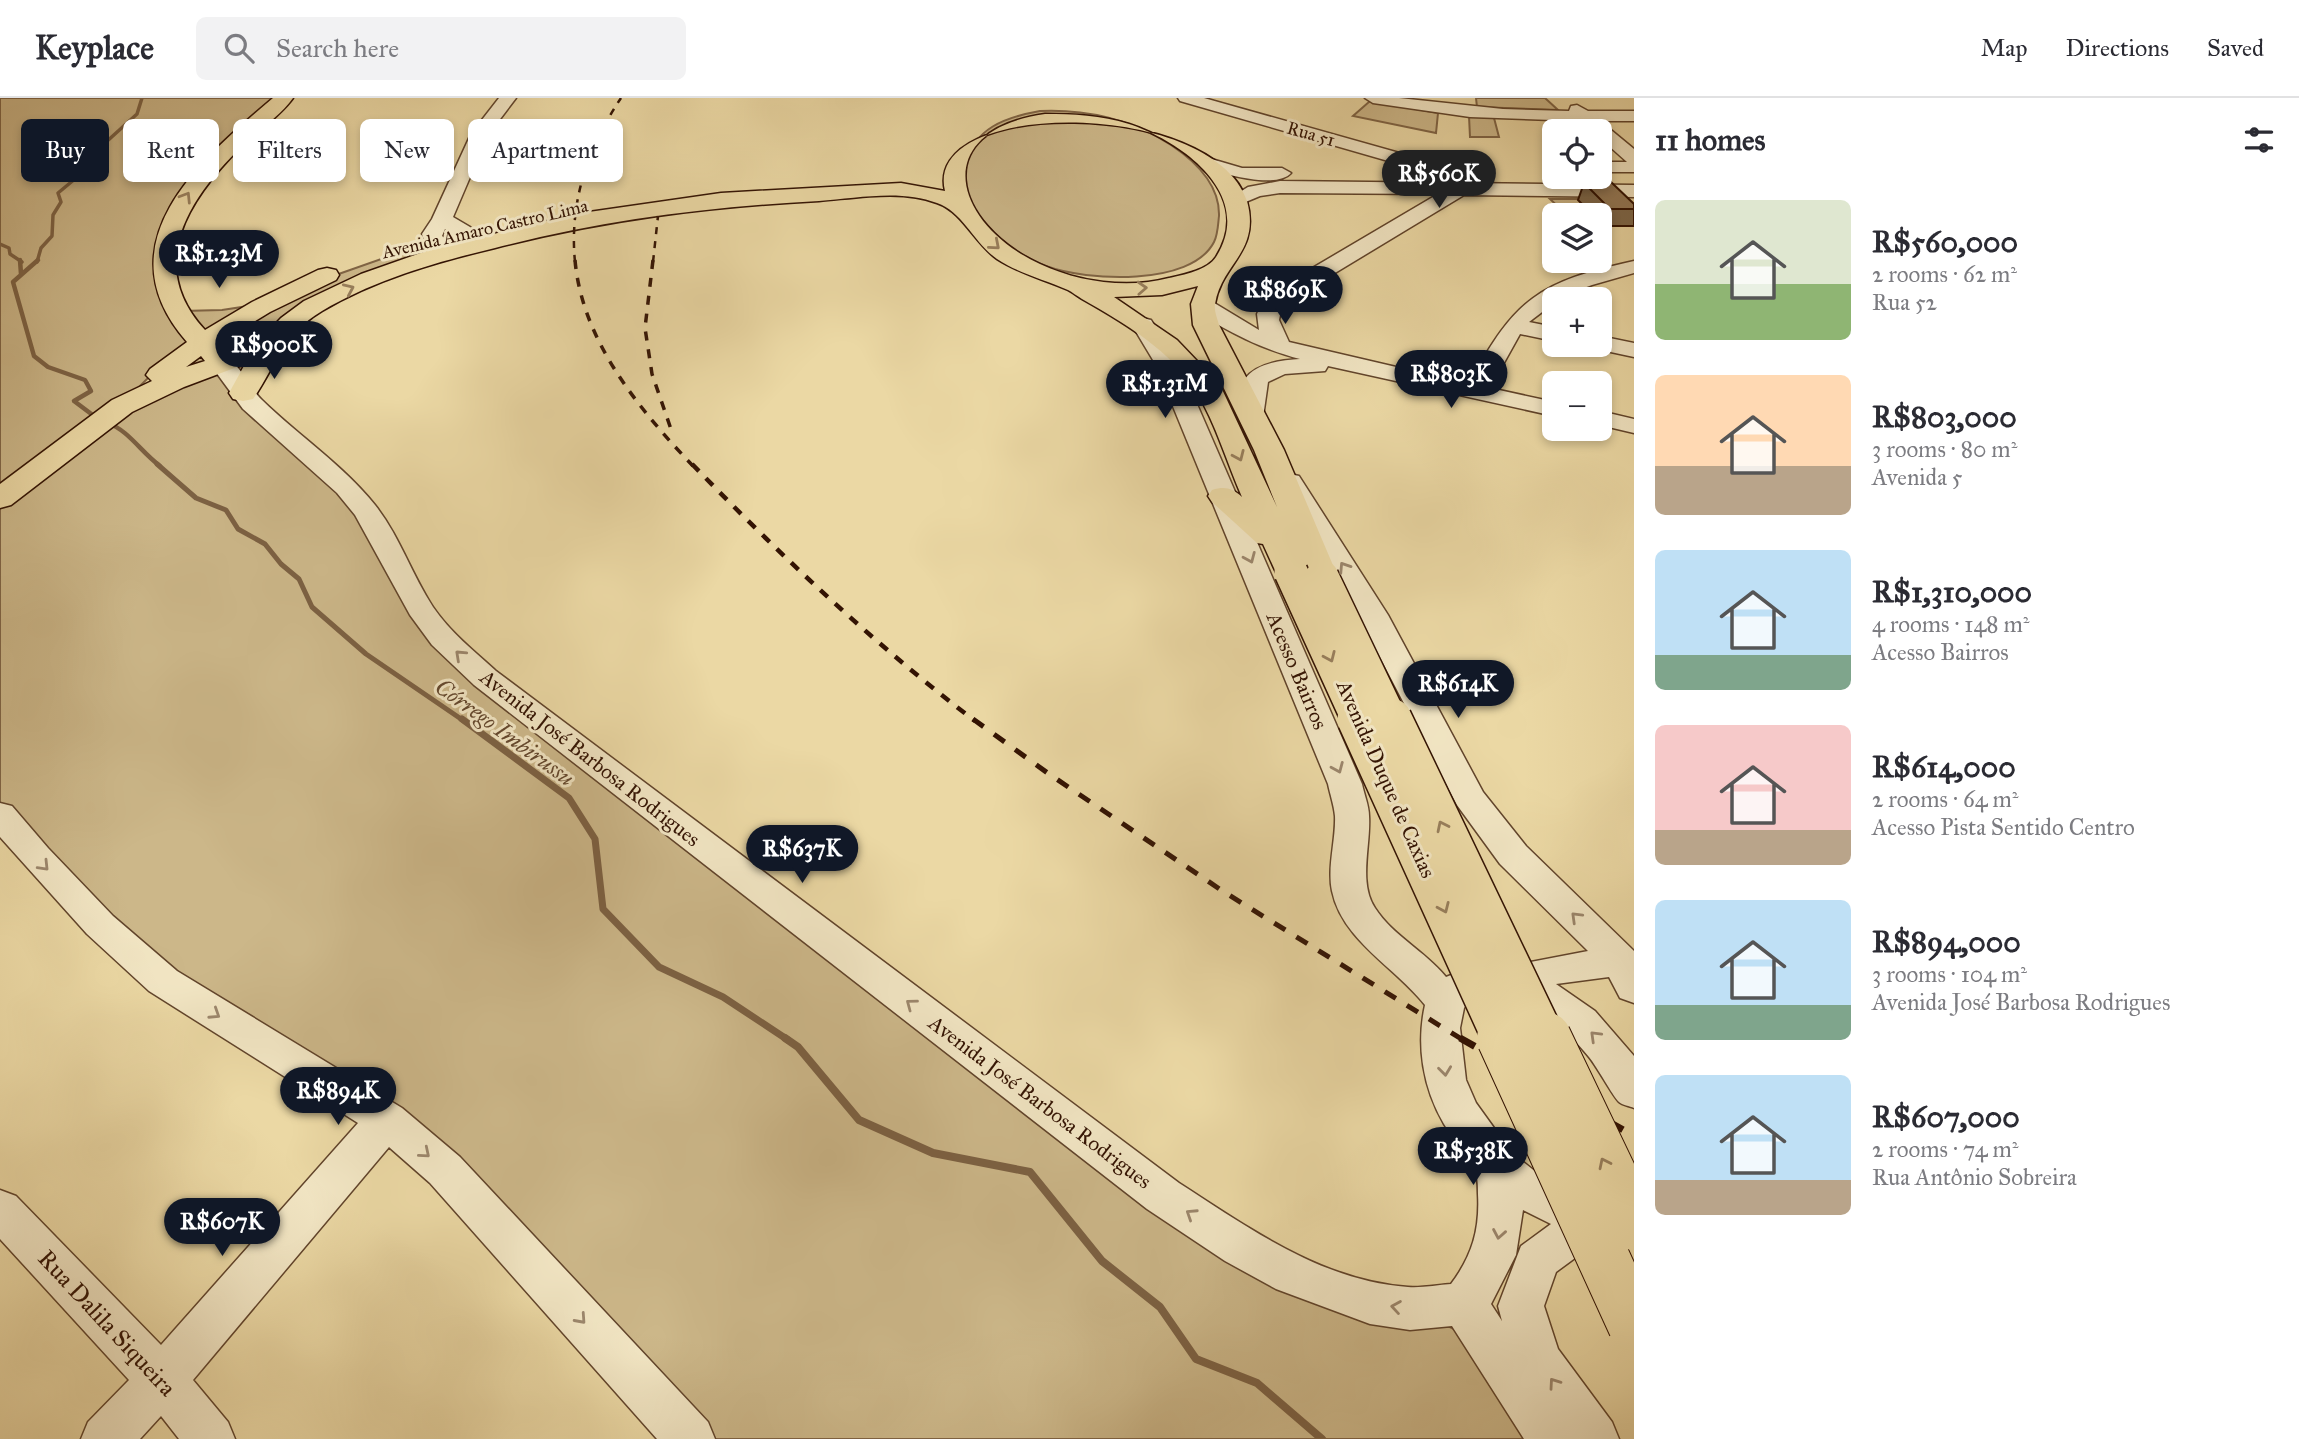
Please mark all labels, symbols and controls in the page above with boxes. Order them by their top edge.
search box [196,17,686,80]
text: Keyplace [35,28,154,68]
icon: search [220,29,258,67]
text: Search here [276,32,399,64]
text: Map [1981,33,2028,63]
text: Directions [2066,33,2169,63]
text: Saved [2207,33,2264,63]
street label: Rua 51 [1284,117,1338,151]
chip: Buy [21,119,109,182]
chip: Rent [123,119,219,182]
chip: Filters [233,119,346,182]
chip: New [360,119,454,182]
chip: Apartment [468,119,623,182]
map controls [1542,119,1612,441]
button: locate [1542,119,1612,189]
icon: filters [2240,121,2278,159]
text: 11 homes [1655,122,1766,158]
pin: R$560K [1382,150,1496,210]
text: R$560K [1398,159,1480,187]
one-way arrow [178,192,191,205]
street label: Avenida Amaro Castro Lima [379,195,590,264]
button: layers [1542,203,1612,273]
text: R$560,000 [1872,224,2018,260]
icon: home [1711,228,1795,312]
pin: R$1.23M [154,230,284,290]
one-way arrow [987,237,1000,250]
text: R$1.23M [175,239,263,267]
text: 2 rooms · 62 m² [1872,260,2017,288]
pin: R$869K [1228,266,1342,326]
text: R$869K [1244,275,1326,303]
one-way arrow [1137,281,1148,296]
one-way arrow [342,283,354,297]
button: + [1542,287,1612,357]
text: Rua 52 [1872,288,1937,316]
pin: R$900K [217,322,331,381]
text: R$900K [231,330,317,358]
pin: R$803K [1394,350,1508,410]
text: R$803K [1410,359,1492,387]
pin: R$1.31M [1100,360,1230,420]
text: R$1.31M [1122,369,1208,397]
button: − [1542,371,1612,441]
text: R$803,000 [1872,399,2017,435]
icon: home [1711,403,1795,487]
text: 3 rooms · 80 m² [1872,435,2017,463]
one-way arrow [1231,449,1245,461]
text: Avenida 5 [1872,463,1962,491]
one-way arrow [1241,552,1255,564]
one-way arrow [1340,562,1352,575]
text: R$1,310,000 [1872,574,2032,610]
icon: home [1711,578,1795,662]
street label: Acesso Bairros [1260,608,1333,734]
text: 4 rooms · 148 m² [1872,610,2029,638]
text: Acesso Bairros [1872,638,2009,666]
one-way arrow [1322,649,1336,662]
one-way arrow [455,651,468,663]
pin: R$614K [1401,660,1515,720]
street label: Avenida José Barbosa Rodrigues [474,663,705,852]
text: R$614K [1418,669,1498,697]
water label: Córrego Imbirussu [430,672,580,792]
street label: Avenida Duque de Caxias [1330,675,1441,882]
text: R$614,000 [1872,749,2016,785]
icon: home [1711,753,1795,837]
one-way arrow [1330,761,1344,773]
text: 2 rooms · 64 m² [1872,785,2018,813]
text: Acesso Pista Sentido Centro [1872,813,2135,841]
one-way arrow [1436,821,1450,833]
pin: R$637K [745,826,859,885]
text: R$637K [762,834,842,862]
one-way arrow [35,858,48,871]
one-way arrow [1436,901,1450,913]
one-way arrow [1572,913,1585,926]
text: R$894,000 [1872,924,2021,960]
icon: home [1711,928,1795,1012]
text: 3 rooms · 104 m² [1872,960,2027,988]
text: Avenida José Barbosa Rodrigues [1872,988,2170,1016]
one-way arrow [906,1000,919,1013]
one-way arrow [208,1006,221,1019]
street label: Avenida José Barbosa Rodrigues [923,1009,1157,1194]
one-way arrow [1590,1031,1603,1044]
one-way arrow [1437,1065,1452,1076]
pin: R$894K [281,1068,395,1127]
text: R$894K [296,1076,380,1104]
text: R$607,000 [1872,1099,2020,1135]
icon: home [1711,1103,1795,1187]
pin: R$538K [1416,1128,1530,1187]
text: 2 rooms · 74 m² [1872,1135,2018,1163]
text: R$538K [1434,1136,1512,1164]
one-way arrow [417,1145,430,1157]
one-way arrow [1599,1158,1613,1170]
text: Rua Antônio Sobreira [1872,1163,2077,1191]
pin: R$607K [165,1198,279,1258]
text: R$607K [180,1207,264,1235]
one-way arrow [1186,1210,1199,1223]
one-way arrow [1492,1228,1507,1240]
street label: Rua Dalila Siqueira [32,1244,183,1403]
one-way arrow [1390,1300,1402,1315]
one-way arrow [572,1311,585,1324]
one-way arrow [1550,1378,1562,1391]

